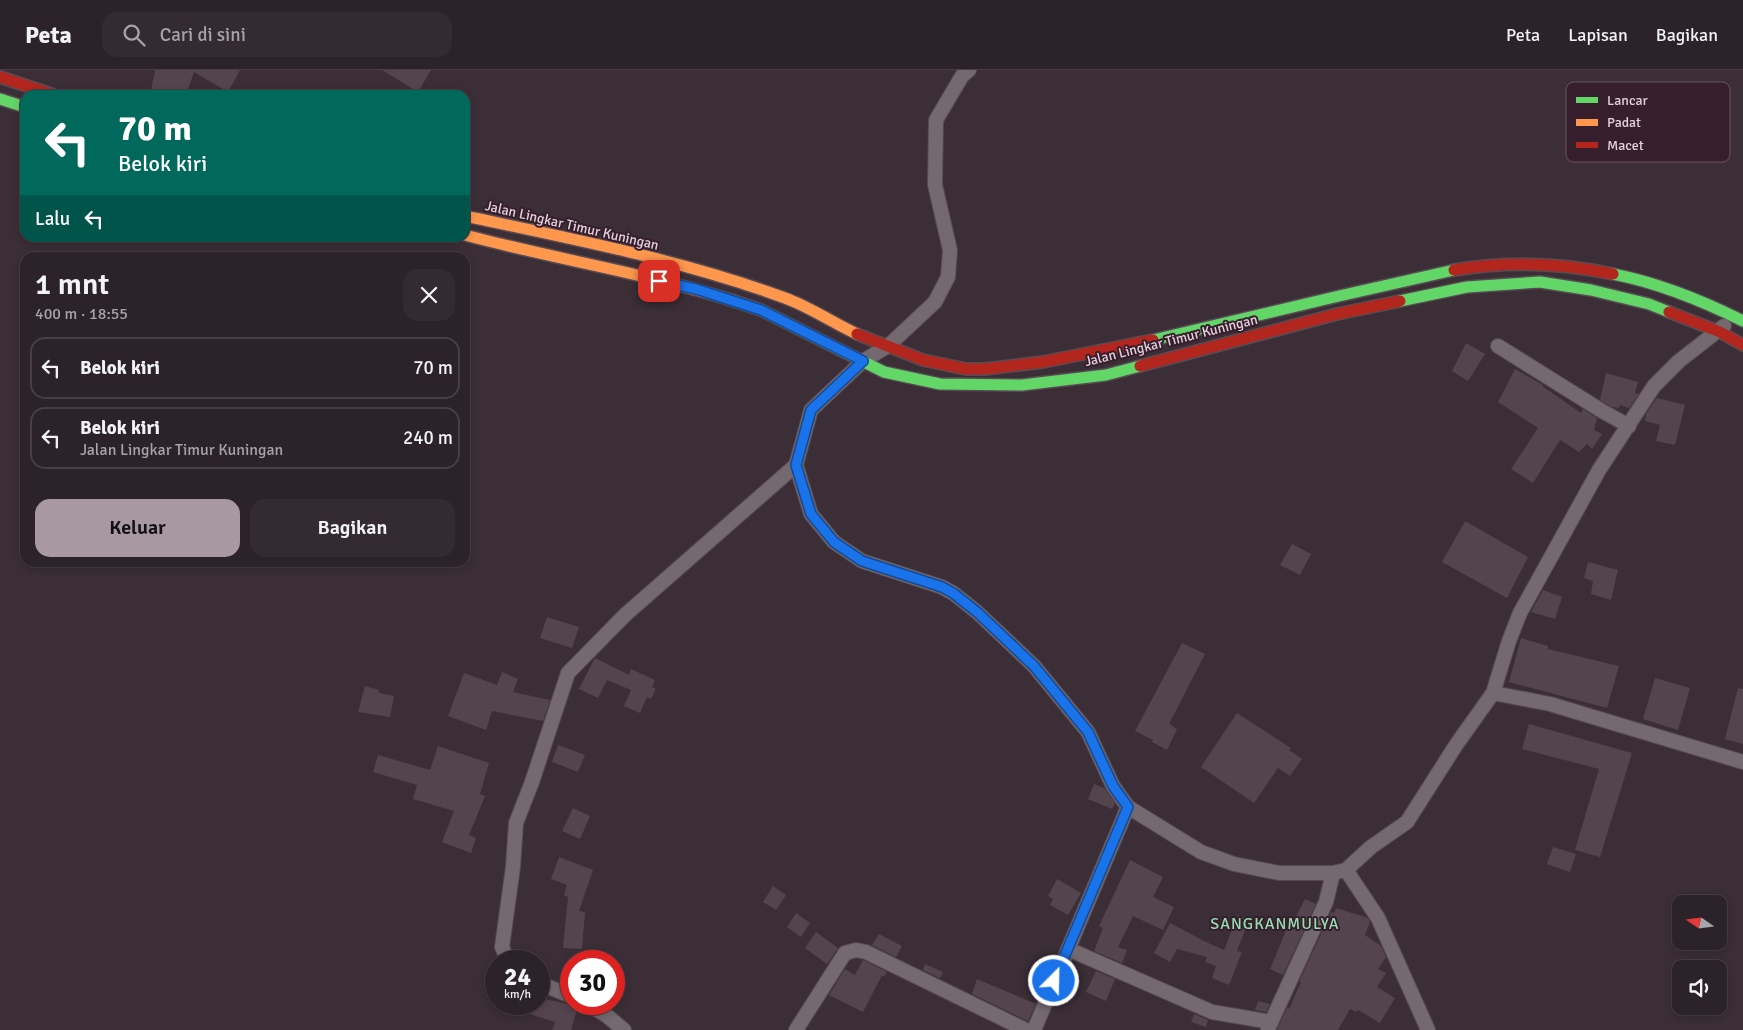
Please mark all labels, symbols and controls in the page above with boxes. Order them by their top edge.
search box [102,12,452,57]
text: Peta [25,20,72,50]
icon: search [120,21,148,49]
text: Cari di sini [160,23,246,47]
text: Peta [1506,24,1540,46]
text: Lapisan [1568,24,1628,46]
text: Bagikan [1656,24,1718,46]
legend [1566,82,1730,162]
text: Lancar [1607,92,1649,109]
text: 70 m [118,107,192,150]
icon: left [35,110,100,175]
text: Padat [1607,114,1641,131]
text: Macet [1607,137,1644,154]
text: Belok kiri [118,150,207,177]
street label: Jalan Lingkar Timur Kuningan [483,197,660,254]
icon: left [80,205,108,233]
text: Lalu [35,207,70,231]
pin [638,260,680,302]
text: 1 mnt [35,266,109,303]
icon: arrive [645,267,673,295]
button: close [403,269,455,321]
text: 400 m · 18:55 [35,304,128,324]
street label: Jalan Lingkar Timur Kuningan [1083,311,1259,370]
icon: left [37,354,65,382]
text: Belok kiri [80,356,160,380]
text: 70 m [413,356,453,380]
text: Belok kiri [80,416,160,440]
icon: left [37,424,65,452]
text: 240 m [403,426,453,450]
text: Jalan Lingkar Timur Kuningan [80,440,283,460]
button: Keluar [35,499,240,557]
button: Bagikan [250,499,455,557]
north arrow [1672,895,1728,950]
map controls [1672,895,1727,1015]
district label: SANGKANMULYA [1210,914,1340,934]
speed limit sign: 30 [560,950,625,1015]
position arrow [1027,954,1079,1006]
button: sound [1672,960,1727,1015]
text: 24 [504,961,531,992]
text: km/h [504,987,531,1002]

